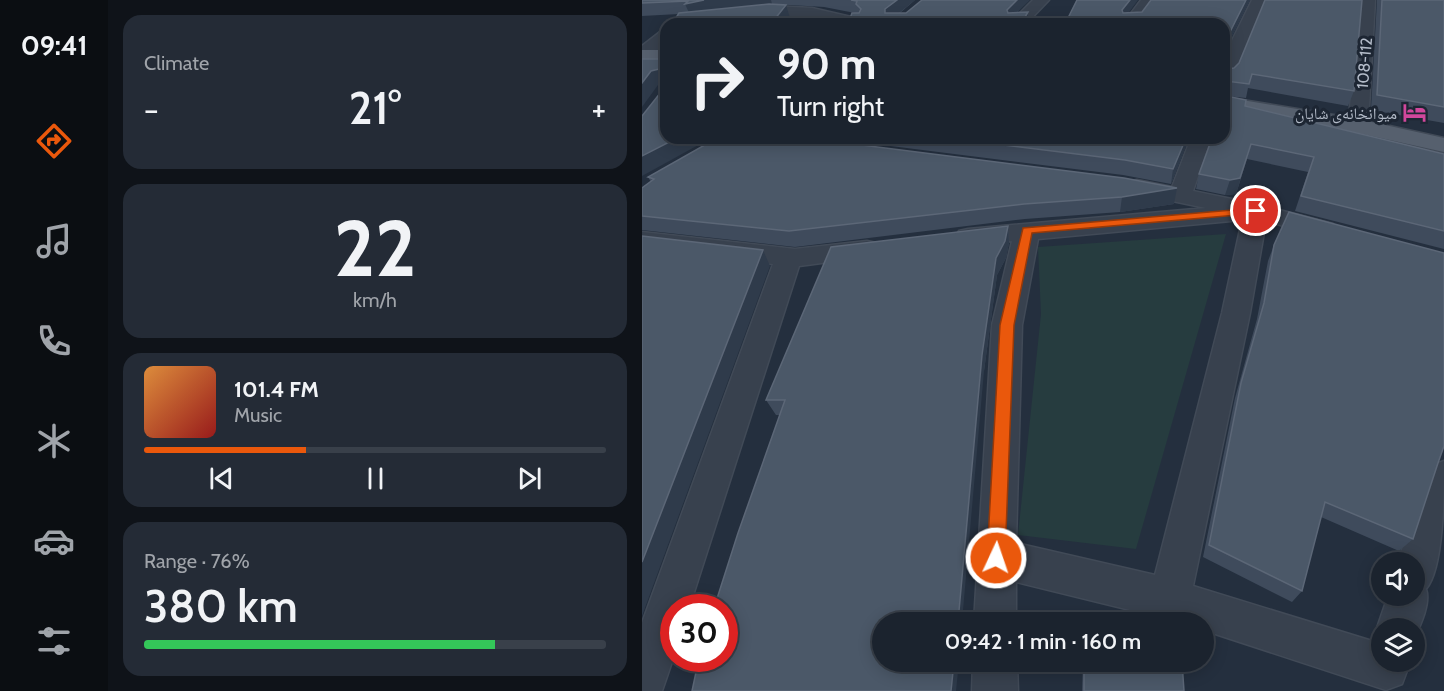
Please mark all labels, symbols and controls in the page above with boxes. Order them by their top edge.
text: 09:41 [21,29,87,62]
street label: 108-112 [1353,37,1376,90]
text: 90 m [777,38,876,90]
icon: right [678,42,756,120]
text: Climate [144,51,209,75]
text: 21° [349,81,401,135]
text: − [144,89,159,129]
text: + [591,89,606,129]
text: Turn right [777,90,884,123]
hotel icon: میوانخانەی شایان [1402,100,1428,126]
place label: میوانخانەی شایان [1295,104,1397,124]
icon: directions [33,120,75,162]
pin [1230,185,1281,236]
icon: arrive [1239,194,1272,227]
text: 22 [334,201,416,296]
icon: music [33,220,75,262]
text: km/h [353,288,397,312]
icon: phone [33,320,75,362]
text: 101.4 FM [234,376,319,403]
text: Music [234,403,282,427]
icon: climate [33,420,75,462]
icon: previous [205,462,238,495]
icon: pause [359,462,392,495]
icon: next [513,462,546,495]
icon: car [33,520,75,562]
position arrow [964,526,1028,590]
text: Range · 76% [144,549,250,573]
map controls [1371,552,1425,672]
button: sound [1371,552,1425,606]
text: 380 km [144,579,298,633]
speed limit sign: 30 [660,594,738,672]
button: layers [1371,618,1425,672]
icon: filters [33,620,75,662]
text: 09:42 · 1 min · 160 m [945,628,1141,655]

